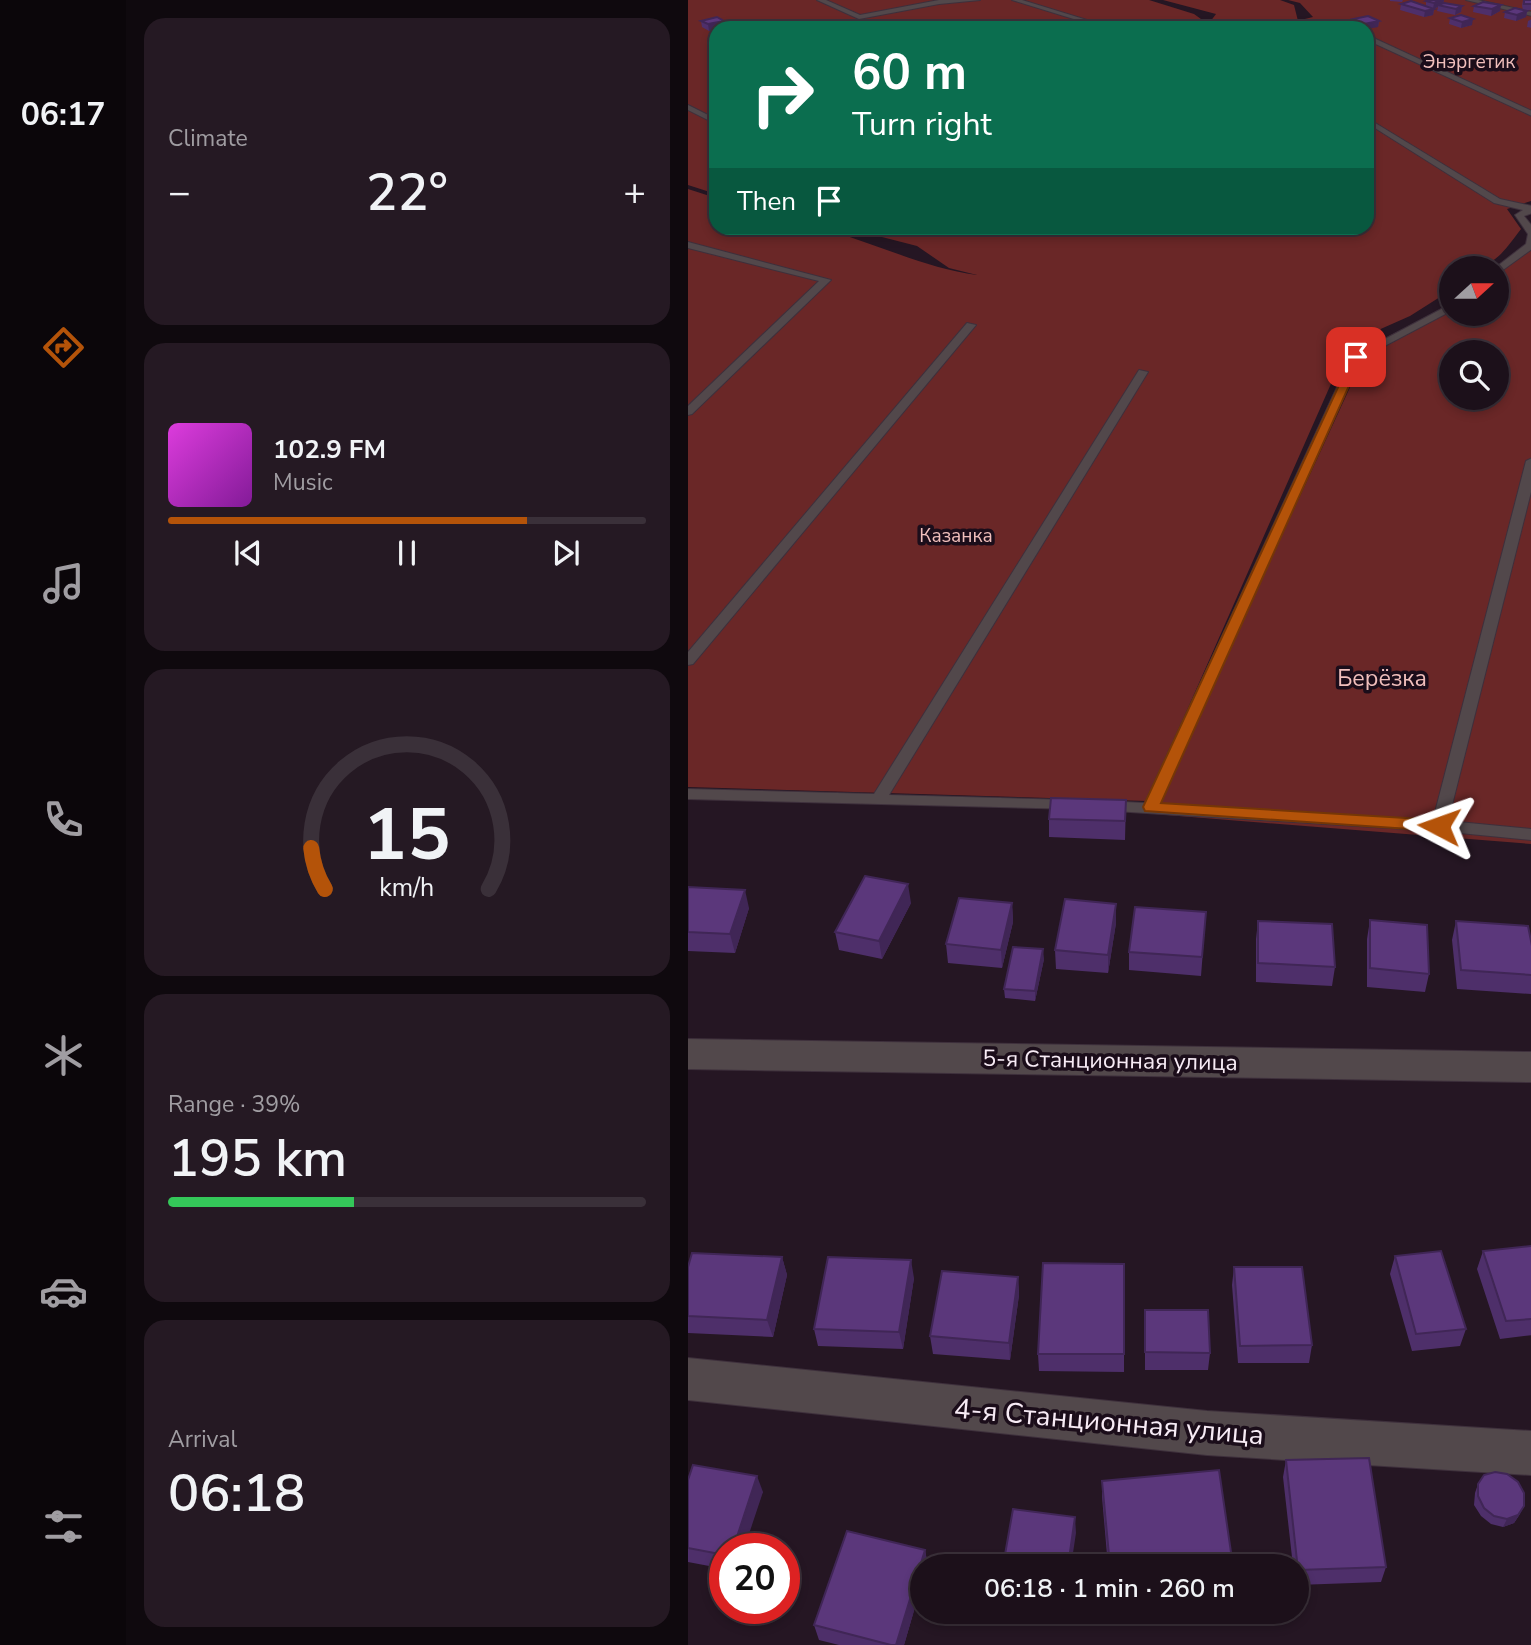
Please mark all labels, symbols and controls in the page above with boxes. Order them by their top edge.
text: 60 m [852,39,967,106]
icon: right [737,49,828,140]
park label: Энэргетик [1423,49,1515,75]
text: 06:17 [21,93,105,136]
text: Turn right [852,103,992,146]
text: Climate [168,123,248,154]
text: 22° [366,157,448,228]
text: − [168,167,191,218]
text: + [623,167,646,218]
icon: arrive [810,182,848,220]
text: Then [737,184,796,219]
north arrow [1439,256,1509,326]
map controls [1439,256,1509,410]
icon: directions [39,323,88,372]
pin [1326,327,1386,387]
icon: arrive [1337,338,1375,376]
button: search [1439,340,1509,410]
text: 102.9 FM [273,432,386,467]
text: Music [273,467,333,498]
park label: Казанка [919,523,993,549]
icon: previous [229,534,267,572]
icon: pause [388,534,426,572]
icon: next [547,534,585,572]
icon: music [39,559,88,608]
park label: Берёзка [1337,663,1427,694]
text: 15 [363,785,451,885]
position arrow [1402,789,1476,863]
icon: phone [39,795,88,844]
text: km/h [379,870,435,904]
icon: climate [39,1031,88,1080]
street label: 5-я Станционная улица [982,1043,1238,1078]
text: Range · 39% [168,1089,300,1120]
text: 195 km [168,1123,347,1194]
icon: car [39,1267,88,1316]
street label: 4-я Станционная улица [952,1390,1266,1454]
text: Arrival [168,1424,237,1455]
text: 06:18 [168,1458,305,1529]
icon: filters [39,1502,88,1551]
speed limit sign: 20 [709,1533,800,1624]
text: 06:18 · 1 min · 260 m [984,1571,1235,1606]

